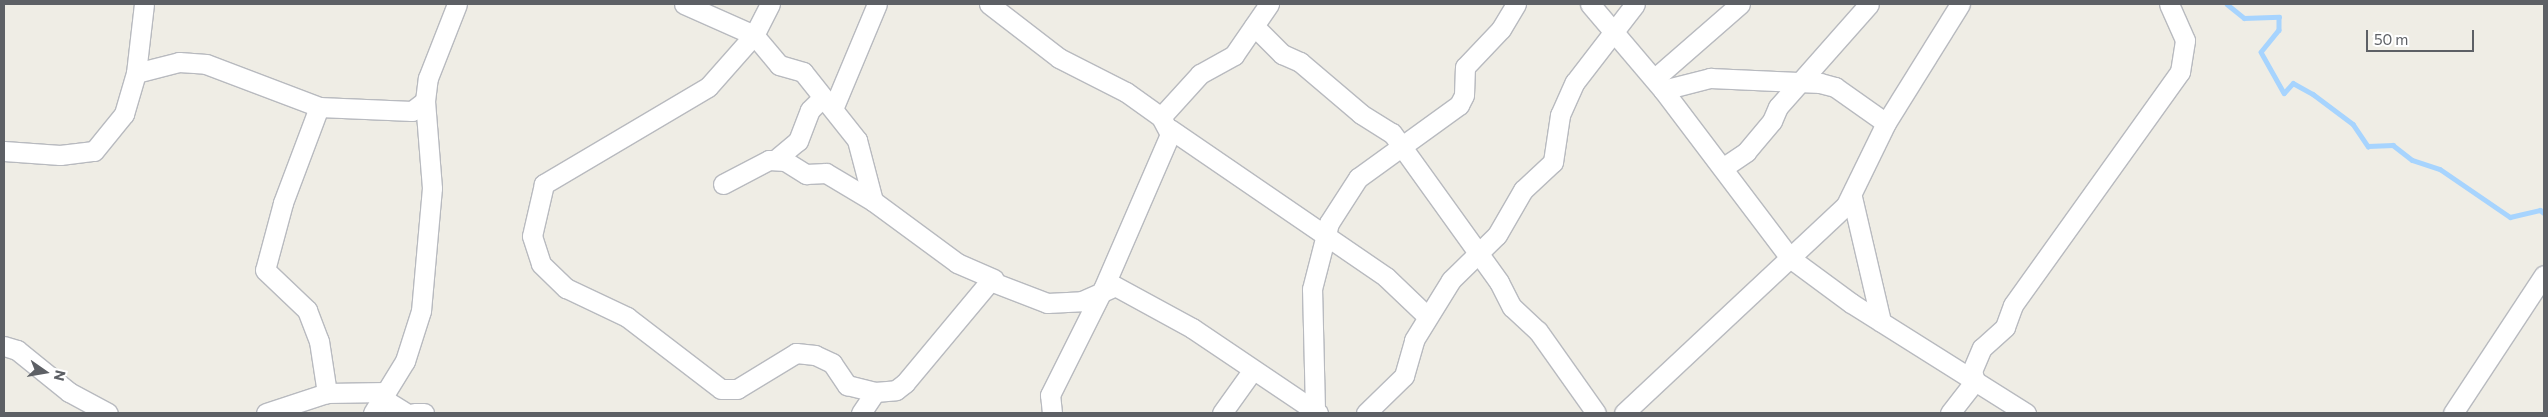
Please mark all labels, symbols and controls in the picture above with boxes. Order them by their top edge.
scale bar [2368,20,2476,52]
text: 50 m [2374,30,2408,48]
north arrow [20,347,70,397]
text: N [51,368,70,383]

